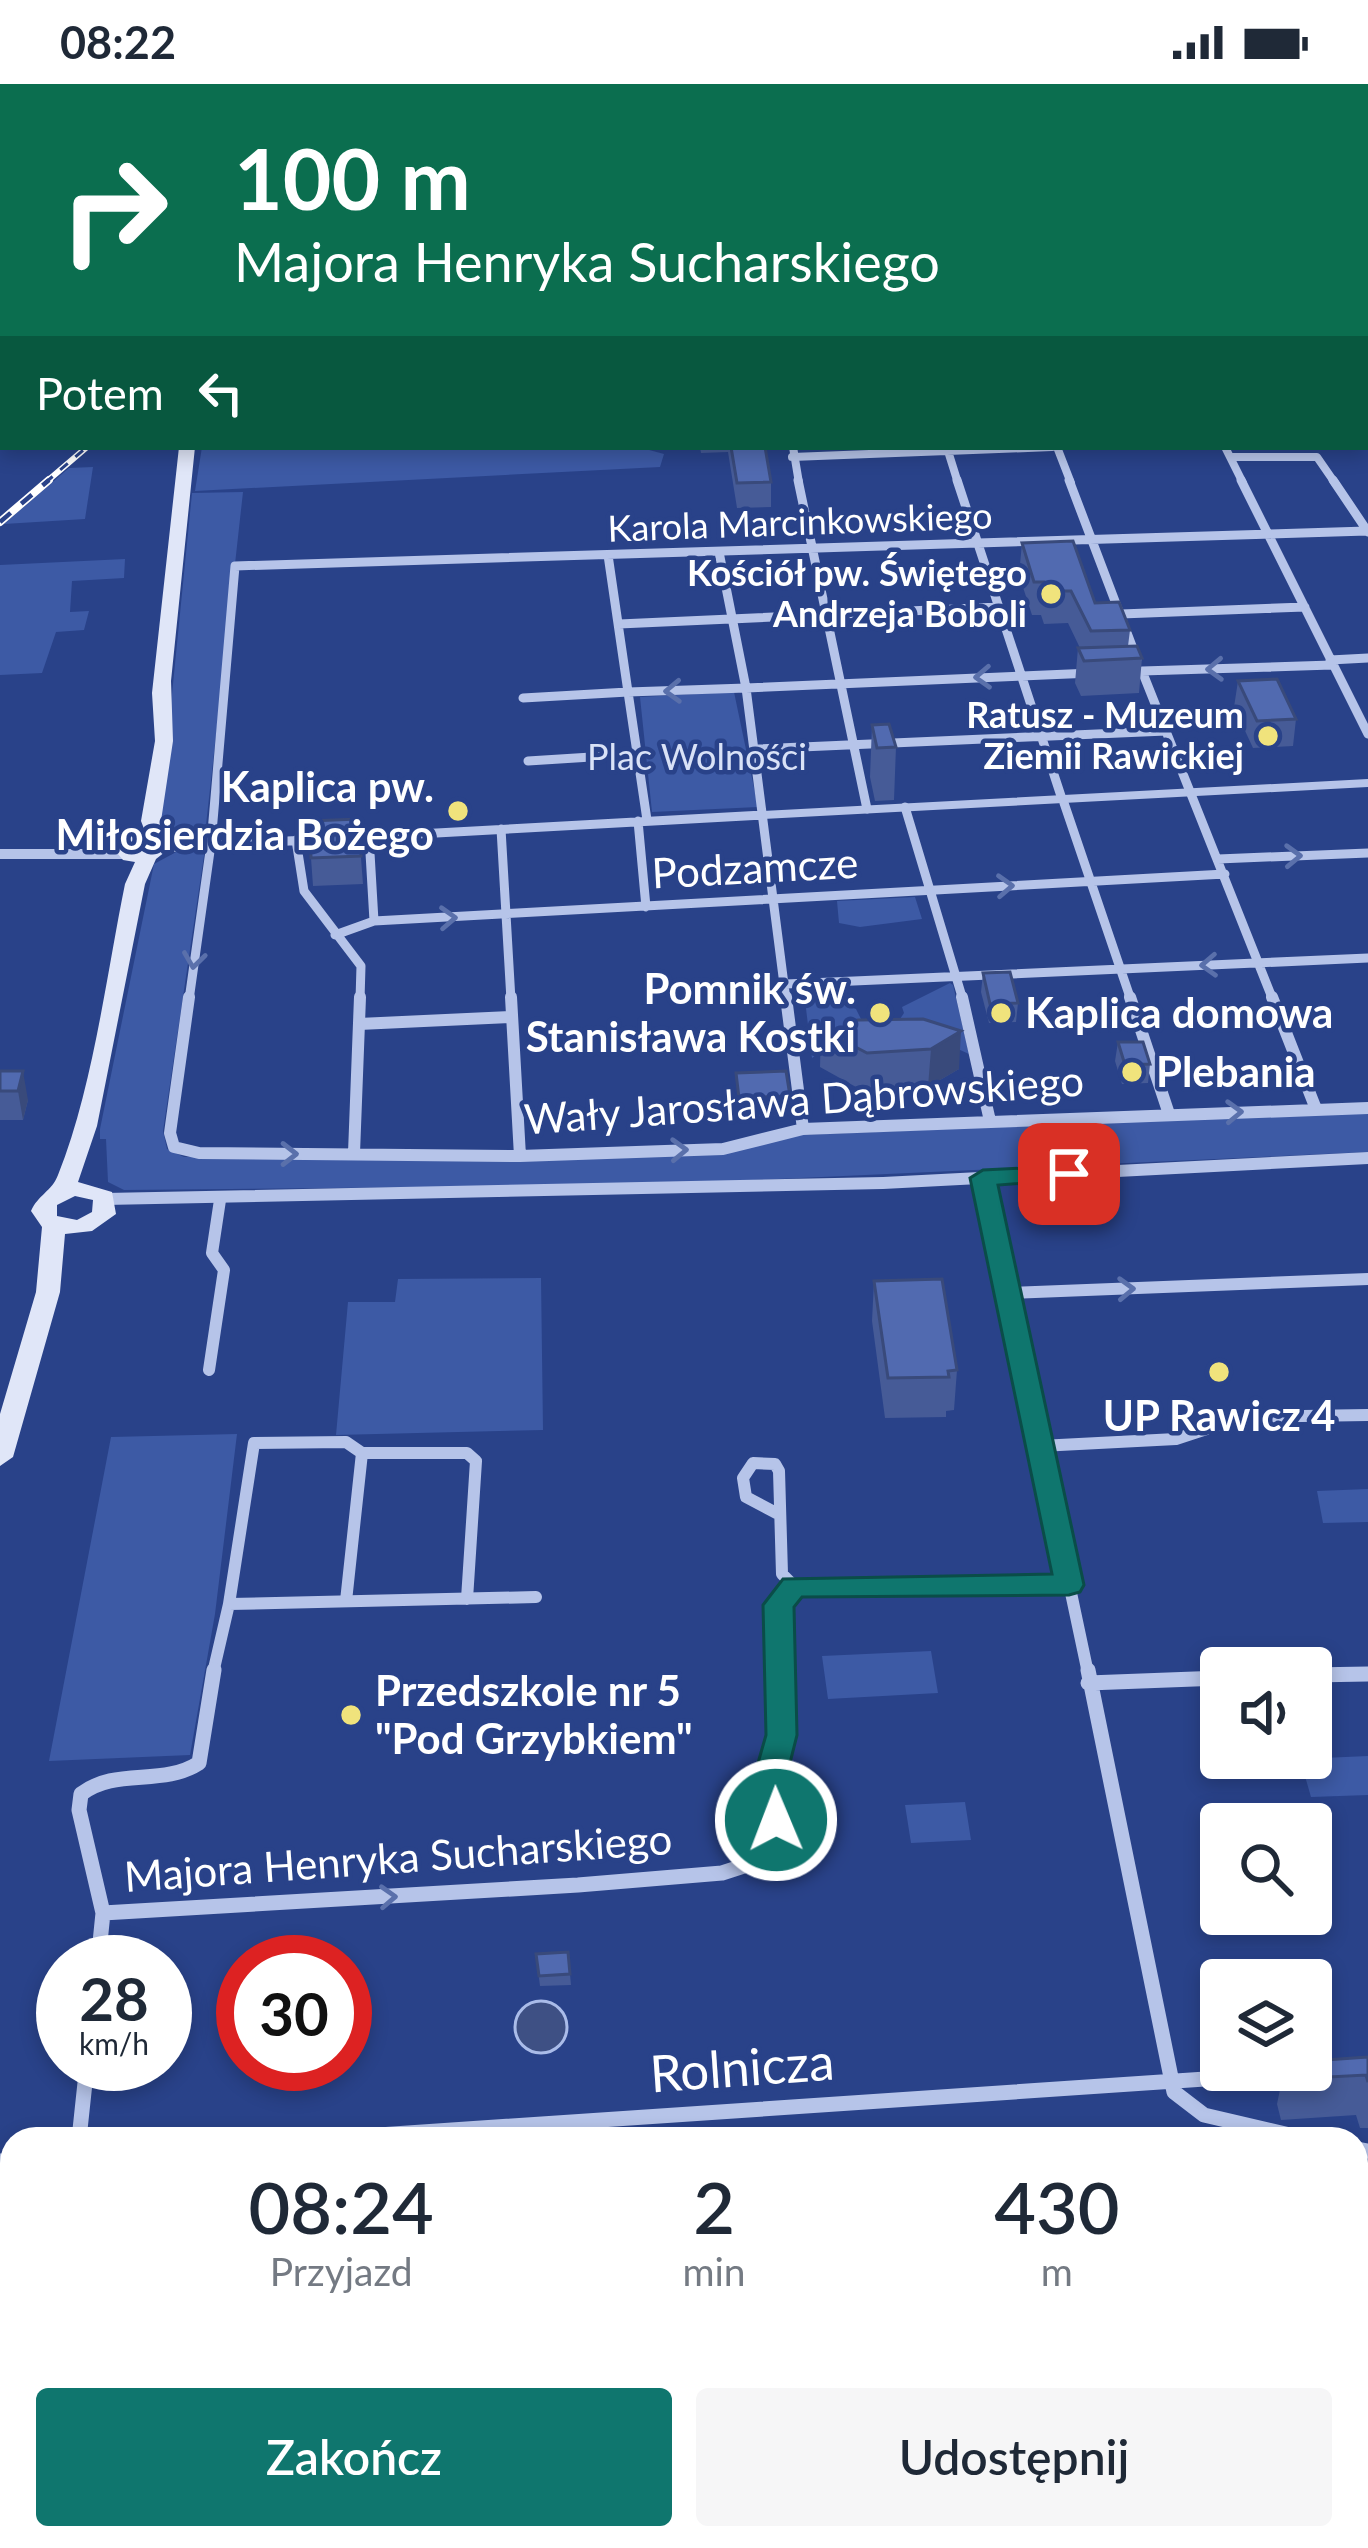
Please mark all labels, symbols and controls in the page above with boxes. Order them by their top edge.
text: 08:22 [60,15,176,69]
text: 100 m [234,127,471,228]
icon: right [36,132,192,288]
text: Majora Henryka Sucharskiego [234,229,940,294]
icon: left [188,360,254,426]
text: Potem [36,366,164,420]
street label: Karola Marcinkowskiego [607,492,993,550]
place label: Kościół pw. Świętego Andrzeja Boboli [687,550,1027,635]
marker: Kościół pw. Świętego Andrzeja Boboli [1038,581,1064,607]
one-way arrow [1205,655,1224,681]
one-way arrow [973,664,992,690]
one-way arrow [663,678,682,704]
place label: Ratusz - Muzeum Ziemii Rawickiej [966,692,1244,777]
marker: Ratusz - Muzeum Ziemii Rawickiej [1255,723,1281,749]
park label: Plac Wolności [587,734,807,778]
place label: Kaplica pw. Miłosierdzia Bożego [56,761,434,859]
marker: Kaplica pw. Miłosierdzia Bożego [445,798,471,824]
street label: Podzamcze [650,837,859,897]
one-way arrow [1284,843,1303,869]
one-way arrow [996,873,1015,899]
one-way arrow [439,905,458,931]
one-way arrow [182,950,208,970]
one-way arrow [1199,952,1218,978]
place label: Pomnik św. Stanisława Kostki [526,963,856,1061]
place label: Kaplica domowa [1025,987,1333,1037]
marker: Pomnik św. Stanisława Kostki [867,1000,893,1026]
marker: Kaplica domowa [988,1000,1014,1026]
place label: Plebania [1156,1046,1316,1096]
street label: Wały Jarosława Dąbrowskiego [522,1054,1085,1144]
marker: Plebania [1119,1059,1145,1085]
one-way arrow [1225,1099,1244,1125]
pin [1018,1123,1120,1225]
one-way arrow [670,1138,689,1164]
one-way arrow [280,1141,299,1167]
icon: arrive [1036,1141,1102,1207]
one-way arrow [1117,1276,1136,1302]
marker: UP Rawicz 4 [1206,1359,1232,1385]
place label: UP Rawicz 4 [1103,1390,1335,1440]
map controls [1200,1647,1332,2091]
button: sound [1200,1647,1332,1779]
place label: Przedszkole nr 5 "Pod Grzybkiem" [375,1665,693,1763]
marker: Przedszkole nr 5 "Pod Grzybkiem" [338,1702,364,1728]
position arrow [713,1757,839,1883]
button: search [1200,1803,1332,1935]
street label: Majora Henryka Sucharskiego [122,1813,674,1901]
one-way arrow [379,1884,398,1910]
speed limit sign: 30 [216,1935,372,2091]
button: layers [1200,1959,1332,2091]
text: 28 [79,1962,149,2034]
text: km/h [79,2025,149,2061]
street label: Rolnicza [648,2030,836,2103]
text: 08:24 [249,2163,434,2249]
text: 2 [693,2163,735,2249]
text: 430 [994,2163,1119,2249]
text: Przyjazd [270,2248,413,2294]
text: min [682,2248,746,2294]
text: m [1041,2248,1073,2294]
button: Zakończ [36,2388,672,2526]
button: Udostępnij [696,2388,1332,2526]

